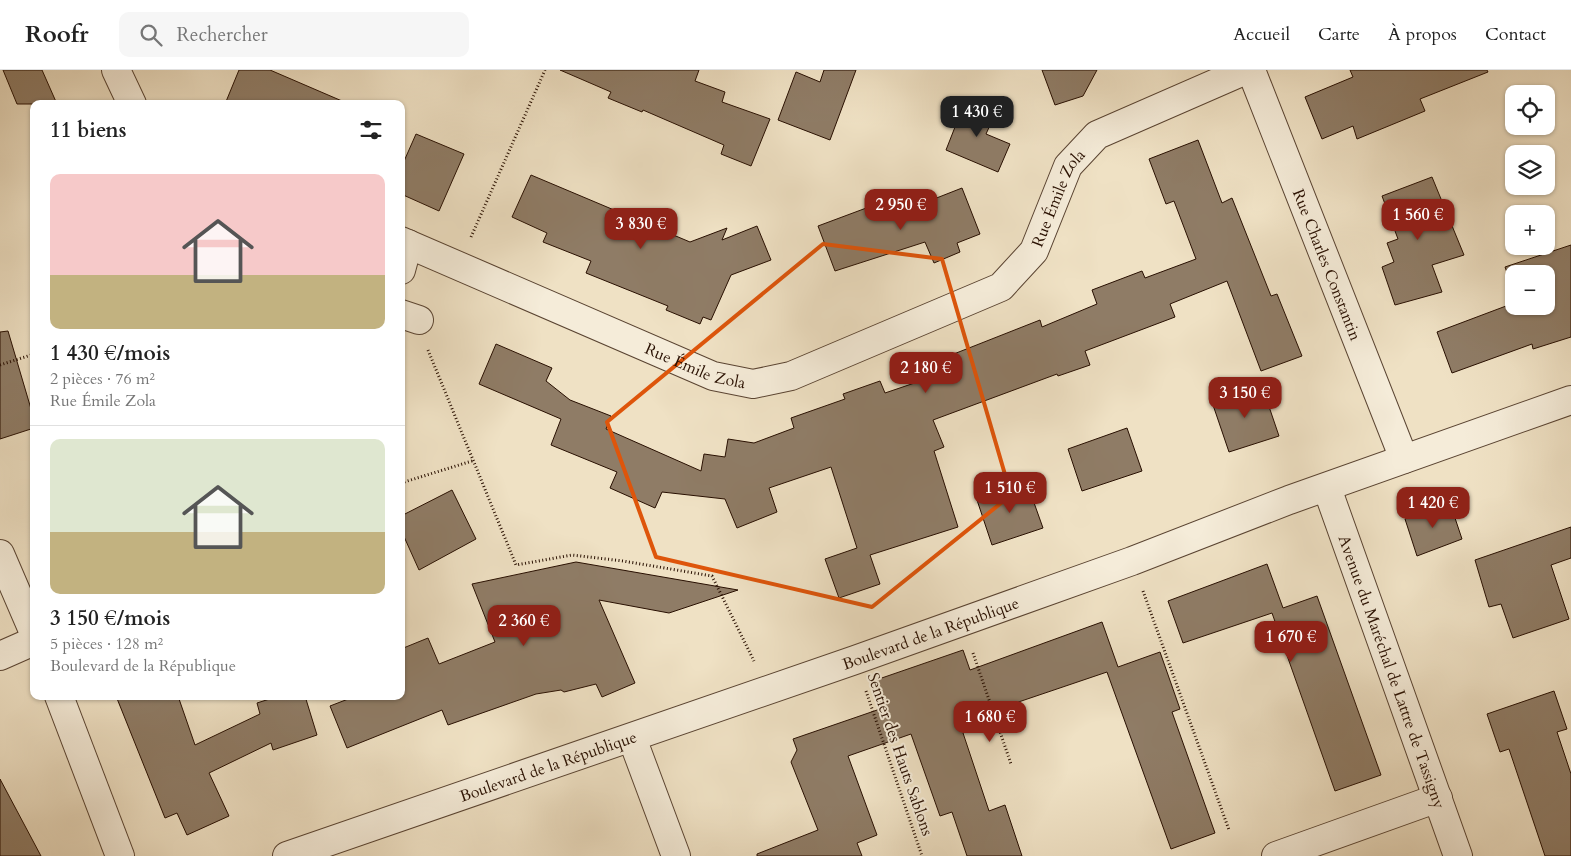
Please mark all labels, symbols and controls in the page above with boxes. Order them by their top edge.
search box [119,12,469,57]
text: Roofr [25,18,89,51]
icon: search [137,21,165,49]
text: Rechercher [177,22,268,48]
text: Accueil [1233,22,1290,47]
text: Carte [1318,22,1360,47]
text: À propos [1388,22,1457,47]
text: Contact [1485,22,1546,47]
map controls [1505,85,1555,315]
button: locate [1505,85,1555,135]
pin: 1 430 € [931,96,1023,138]
text: 1 430 € [952,101,1002,123]
text: 11 biens [50,116,126,145]
icon: filters [357,116,385,144]
street label: Rue Émile Zola [1027,145,1090,250]
button: layers [1505,145,1555,195]
street label: Rue Charles Constantin [1287,186,1366,344]
pin: 2 950 € [855,189,947,231]
text: 2 950 € [876,194,926,216]
pin: 1 560 € [1372,198,1464,241]
text: 1 560 € [1393,204,1443,226]
button: + [1505,205,1555,255]
icon: home [173,206,263,296]
pin: 3 830 € [595,208,687,250]
text: 3 830 € [616,213,666,235]
button: − [1505,265,1555,315]
street label: Rue Émile Zola [641,338,747,394]
text: 1 430 €/mois [50,339,170,368]
pin: 2 180 € [880,352,972,394]
text: 2 180 € [901,357,951,379]
text: 2 pièces · 76 m² [50,368,155,390]
pin: 3 150 € [1199,376,1291,419]
text: 3 150 € [1220,382,1270,404]
text: Rue Émile Zola [50,390,156,412]
icon: home [173,472,263,562]
pin: 1 510 € [964,472,1056,514]
text: 1 510 € [985,477,1035,499]
pin: 1 420 € [1387,486,1479,529]
text: 1 420 € [1408,492,1458,514]
street label: Avenue du Maréchal de Lattre de Tassigny [1333,532,1450,812]
street label: Boulevard de la République [840,592,1022,676]
text: 3 150 €/mois [50,604,170,633]
pin: 2 360 € [478,604,570,647]
text: 2 360 € [499,610,549,632]
pin: 1 670 € [1245,620,1337,663]
text: 1 670 € [1266,626,1316,648]
text: 5 pièces · 128 m² [50,633,163,655]
text: Boulevard de la République [50,655,236,677]
street label: Sentier des Hauts Sablons [862,670,938,839]
pin: 1 680 € [944,700,1036,743]
text: 1 680 € [965,706,1015,728]
street label: Boulevard de la République [457,726,640,808]

